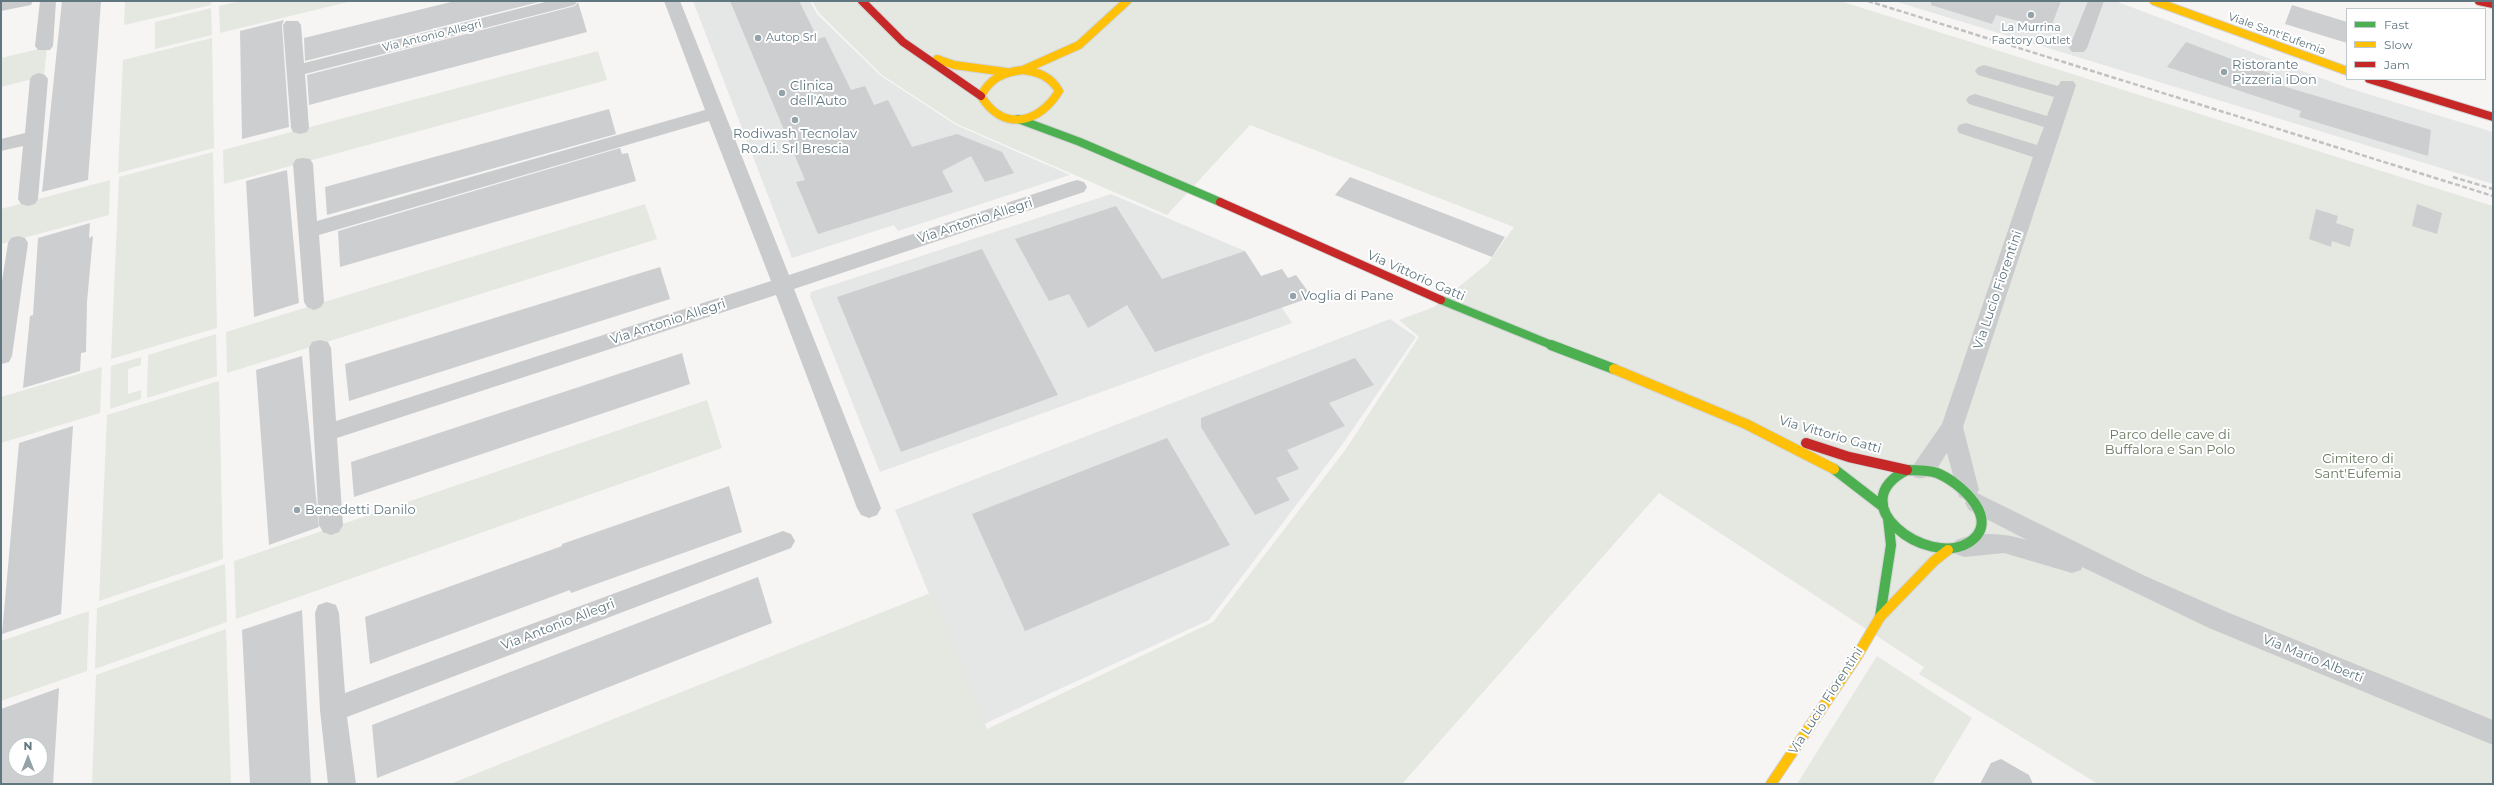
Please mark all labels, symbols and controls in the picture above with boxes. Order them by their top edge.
legend [2346,8,2486,80]
marker: La Murrina Factory Outlet [2026,10,2036,20]
street label: Viale Sant'Eufemia [2226,10,2328,58]
street label: Via Antonio Allegri [381,17,483,55]
text: Fast [2384,17,2409,32]
place label: La Murrina Factory Outlet [1992,21,2070,47]
place label: Autop Srl [766,31,817,45]
marker: Autop Srl [753,33,763,43]
text: Slow [2384,37,2413,52]
place label: Ristorante Pizzeria iDon [2232,57,2317,88]
text: Jam [2384,57,2410,72]
marker: Ristorante Pizzeria iDon [2219,67,2229,77]
place label: Clinica dell'Auto [790,78,847,109]
marker: Clinica dell'Auto [777,88,787,98]
marker: Rodiwash Tecnolav Ro.d.i. Srl Brescia [790,115,800,125]
place label: Rodiwash Tecnolav Ro.d.i. Srl Brescia [733,126,857,157]
street label: Via Antonio Allegri [915,195,1035,247]
street label: Via Lucio Fiorentini [1970,229,2026,351]
street label: Via Vittorio Gatti [1365,247,1467,305]
place label: Voglia di Pane [1301,288,1394,304]
marker: Voglia di Pane [1288,291,1298,301]
street label: Via Antonio Allegri [608,296,728,348]
street label: Via Vittorio Gatti [1777,413,1883,457]
park label: Parco delle cave di Buffalora e San Polo [2105,427,2235,458]
park label: Cimitero di Sant'Eufemia [2315,451,2401,482]
place label: Benedetti Danilo [305,502,416,518]
marker: Benedetti Danilo [292,505,302,515]
street label: Via Antonio Allegri [499,596,617,654]
street label: Via Mario Alberti [2260,632,2366,686]
street label: Via Lucio Fiorentini [1786,644,1866,758]
north arrow [8,737,48,777]
text: N [24,739,32,753]

